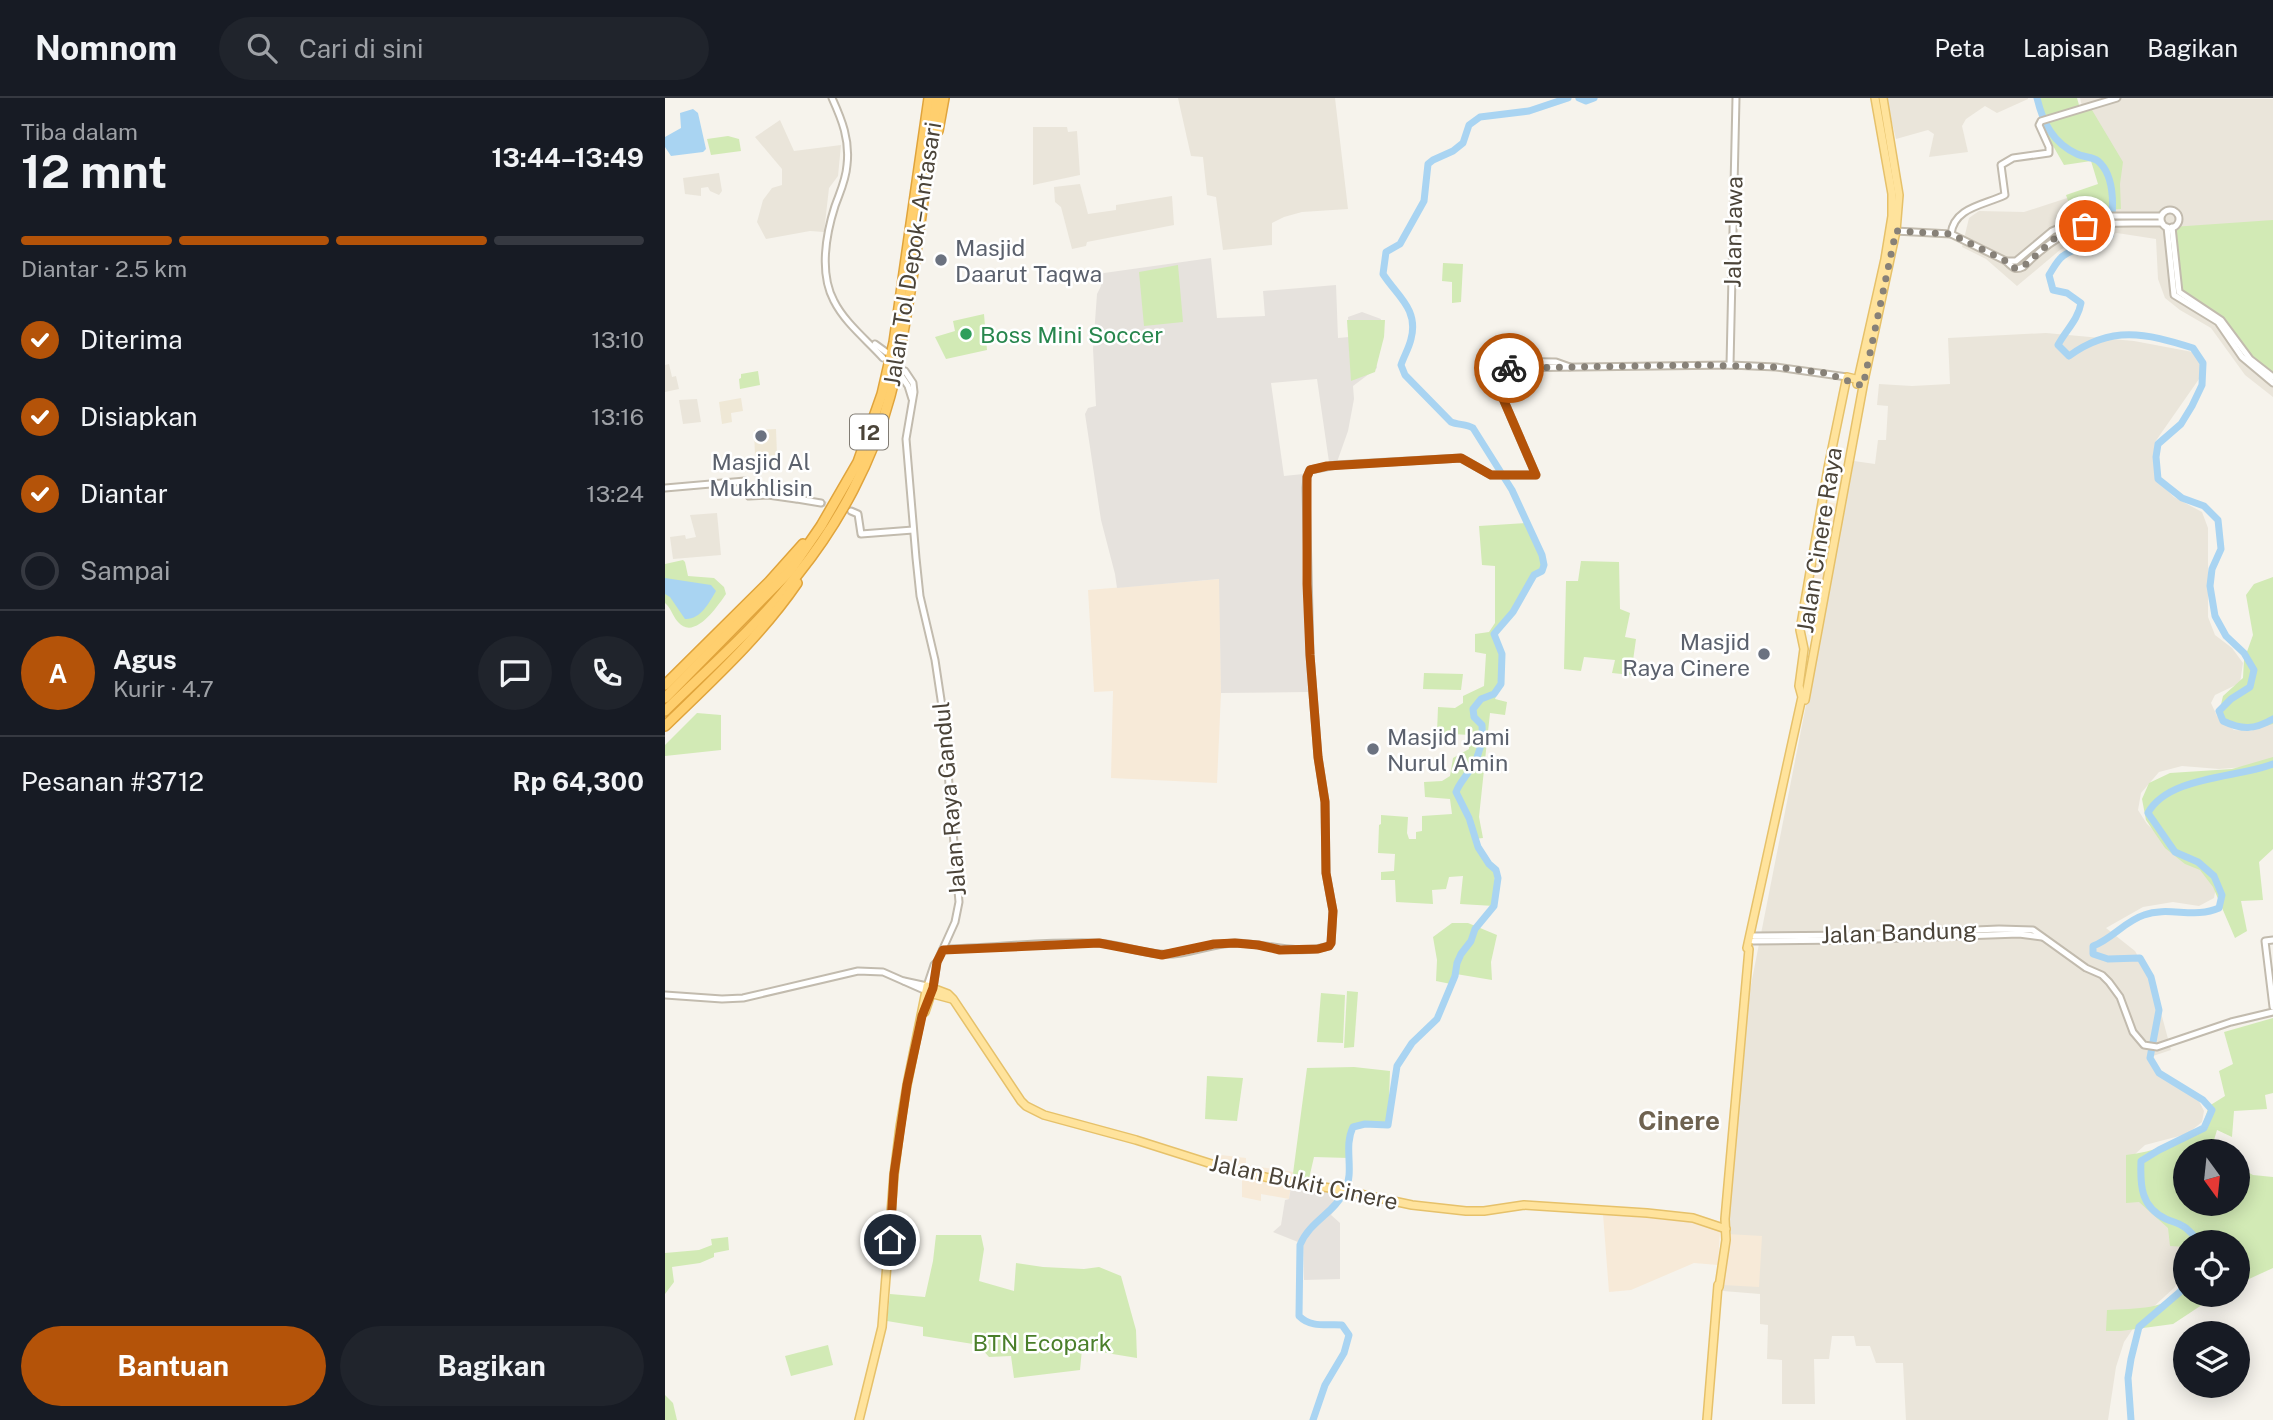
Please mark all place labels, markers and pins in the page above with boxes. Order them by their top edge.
pin [2055,196,2115,256]
place label: Masjid Daarut Taqwa [955,234,1102,287]
marker: Masjid Daarut Taqwa [933,252,949,268]
place label: Boss Mini Soccer [980,321,1163,348]
marker: Boss Mini Soccer [958,326,974,342]
marker: Masjid Al Mukhlisin [753,428,769,444]
place label: Masjid Al Mukhlisin [709,448,813,501]
place label: Masjid Raya Cinere [1622,628,1750,681]
marker: Masjid Raya Cinere [1756,646,1772,662]
place label: Masjid Jami Nurul Amin [1387,723,1510,776]
marker: Masjid Jami Nurul Amin [1365,741,1381,757]
pin [860,1210,920,1270]

